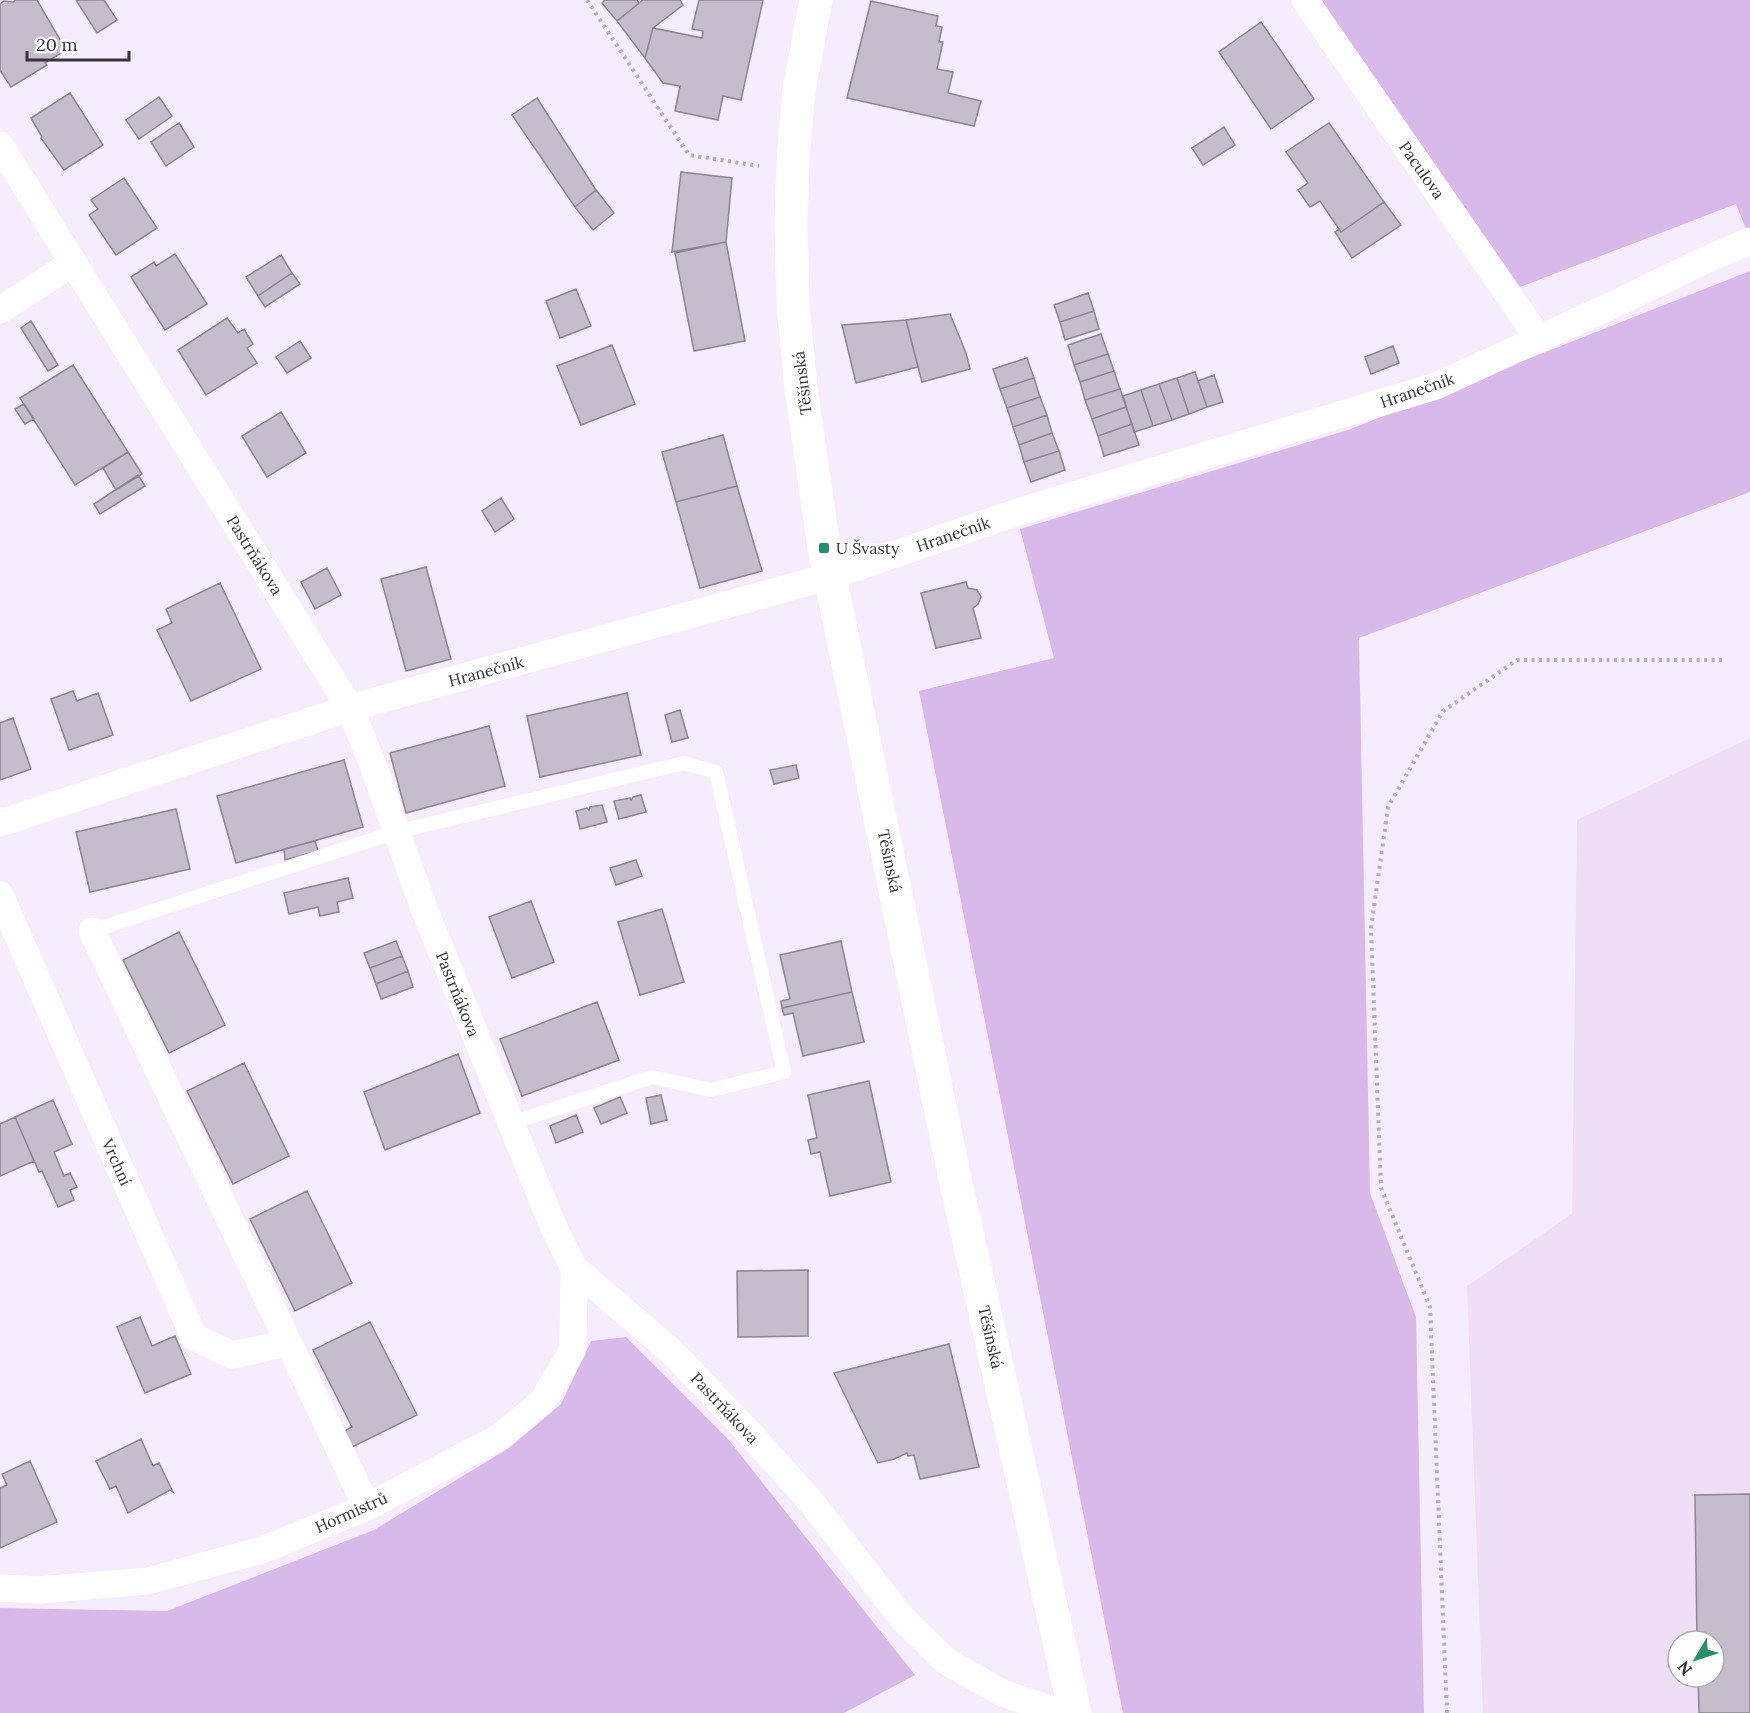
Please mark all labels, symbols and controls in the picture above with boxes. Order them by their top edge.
scale bar [27,24,129,62]
text: 20 m [36,33,78,56]
street label: Paculova [1395,137,1449,203]
street label: Těšínská [788,350,816,416]
street label: Hranečník [1377,368,1457,412]
street label: Pastrňákova [223,511,287,599]
street label: Hranečník [913,512,993,556]
place label: U Švasty [836,538,900,558]
marker: U Švasty [817,541,831,555]
street label: Hranečník [446,651,526,691]
street label: Těšínská [874,828,906,894]
street label: Pastrňákova [432,948,484,1040]
street label: Vrchní [97,1134,136,1189]
street label: Těšínská [974,1304,1008,1370]
street label: Pastrňákova [687,1368,763,1448]
street label: Hormistrů [312,1487,391,1537]
north arrow [1666,1629,1726,1689]
text: N [1673,1657,1696,1680]

